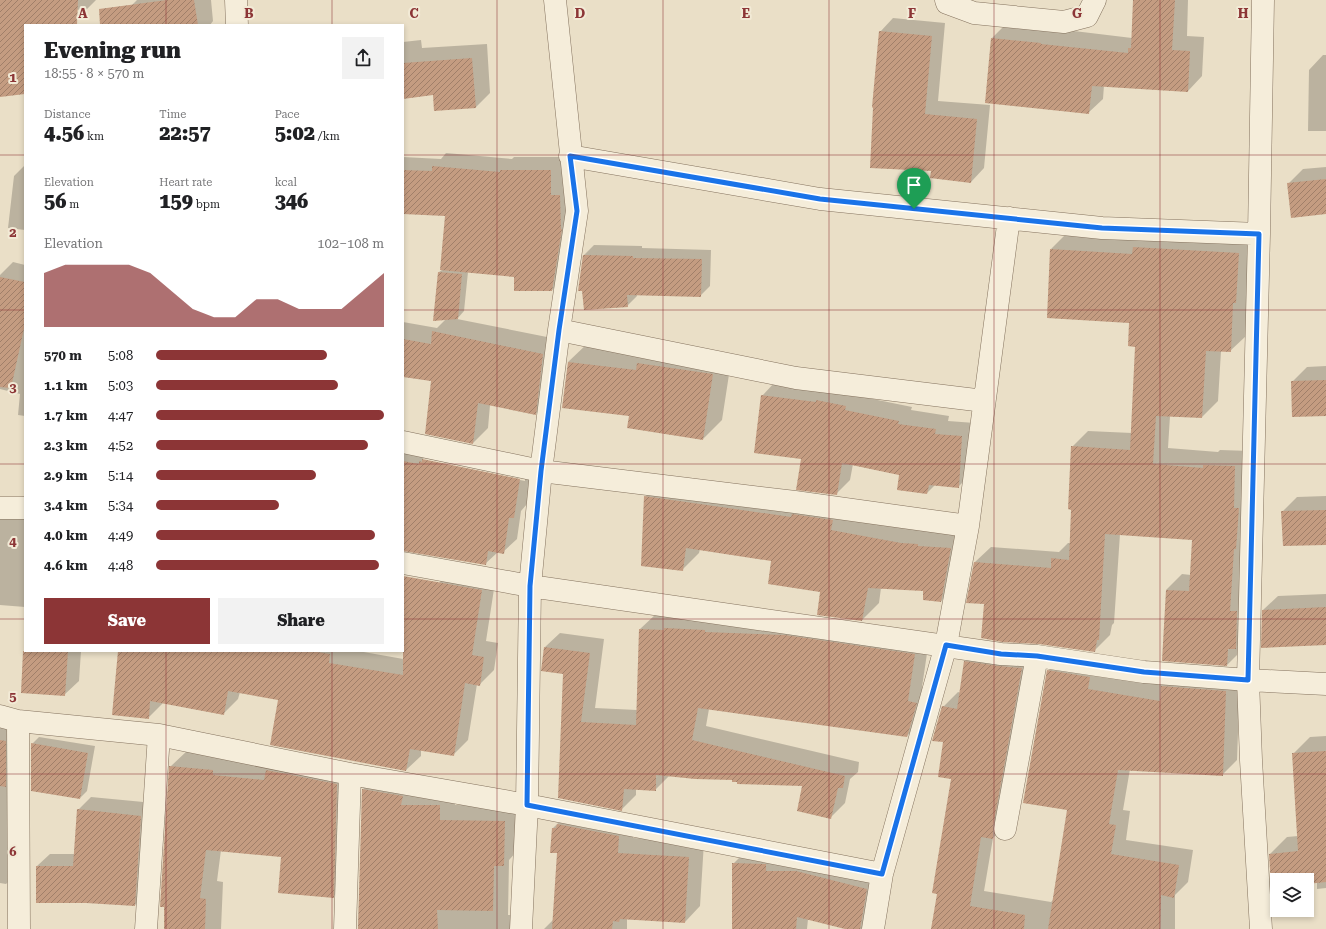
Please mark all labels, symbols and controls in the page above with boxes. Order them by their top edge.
text: A [78,6,88,21]
text: B [244,6,254,21]
text: C [409,6,419,21]
text: D [575,6,585,21]
text: E [742,6,750,21]
text: F [908,6,916,21]
text: G [1072,6,1082,21]
text: H [1238,6,1249,21]
button: share [342,37,384,79]
text: Evening run [44,38,181,63]
text: 18:55 · 8 × 570 m [44,66,144,81]
text: 1 [9,70,17,85]
text: Distance [44,108,91,121]
text: Time [159,108,186,121]
text: Pace [275,108,299,121]
text: 4.56 [44,121,84,145]
text: 22:57 [159,121,211,145]
text: 5:02 [275,121,315,145]
text: km [84,130,104,143]
text: /km [315,130,340,143]
pin [897,168,931,209]
icon: arrive [903,174,925,196]
text: Elevation [44,176,94,189]
text: Heart rate [159,176,212,189]
text: kcal [275,176,297,189]
text: 56 [44,189,66,213]
text: 159 [159,189,193,213]
text: 346 [275,189,308,213]
text: m [66,198,79,211]
text: bpm [193,198,220,211]
text: 2 [9,225,17,240]
text: Elevation [44,236,103,251]
text: 102–108 m [317,236,384,251]
text: 570 m [44,348,82,363]
text: 5:08 [108,348,133,363]
text: 1.1 km [44,378,87,393]
text: 5:03 [108,378,133,393]
text: 3 [9,380,17,395]
text: 1.7 km [44,408,87,423]
text: 4:47 [108,408,133,423]
text: 2.3 km [44,438,87,453]
text: 4:52 [108,438,133,453]
text: 2.9 km [44,468,87,483]
text: 5:14 [108,468,133,483]
text: 3.4 km [44,498,87,513]
text: 5:34 [108,498,133,513]
text: 4.0 km [44,528,87,543]
text: 4:49 [108,528,133,543]
text: 4 [9,534,17,549]
text: 4.6 km [44,558,87,573]
text: 4:48 [108,558,133,573]
button: Save [44,598,210,644]
button: Share [218,598,384,644]
text: 5 [9,689,17,704]
text: 6 [9,844,17,859]
map controls [1270,873,1314,917]
button: layers [1270,873,1314,917]

